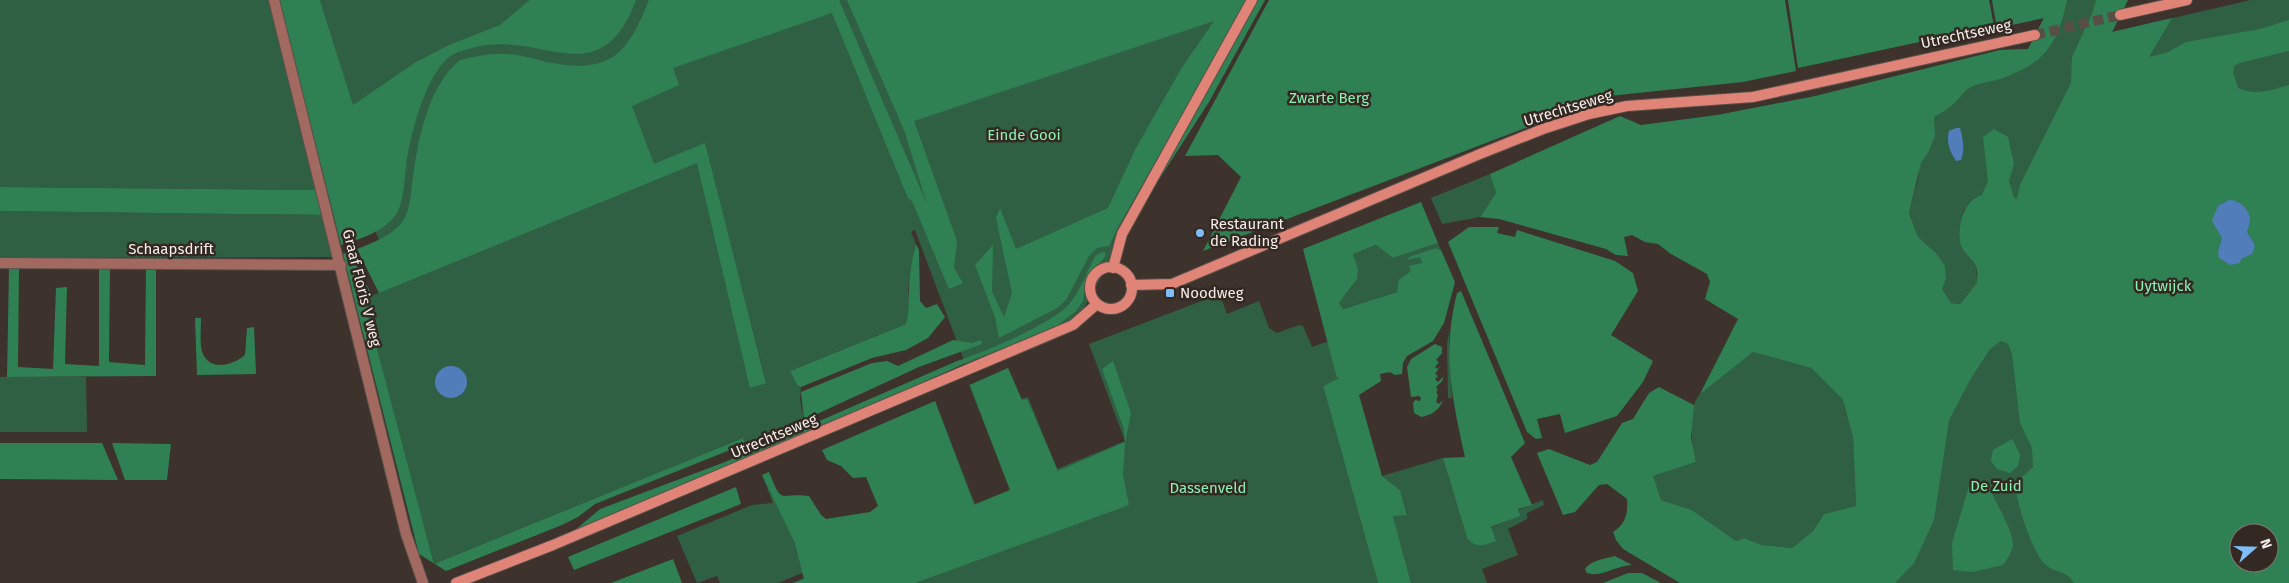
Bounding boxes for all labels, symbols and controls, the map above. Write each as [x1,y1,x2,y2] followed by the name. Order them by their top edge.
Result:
[1919,16,2013,52] street label: Utrechtseweg
[1521,86,1615,130] street label: Utrechtseweg
[1289,89,1369,107] park label: Zwarte Berg
[987,126,1061,144] park label: Einde Gooi
[1210,215,1284,250] place label: Restaurant de Rading
[339,227,385,349] street label: Graaf Floris V weg
[1194,227,1206,239] marker: Restaurant de Rading
[128,240,214,258] street label: Schaapsdrift
[2135,277,2192,295] park label: Uytwijck
[1180,284,1244,302] place label: Noodweg
[1164,287,1176,299] marker: Noodweg
[728,410,820,462] street label: Utrechtseweg
[1970,477,2022,495] park label: De Zuid
[1169,479,1247,497] park label: Dassenveld
[2229,523,2279,573] north arrow
[2256,536,2275,551] text: N

